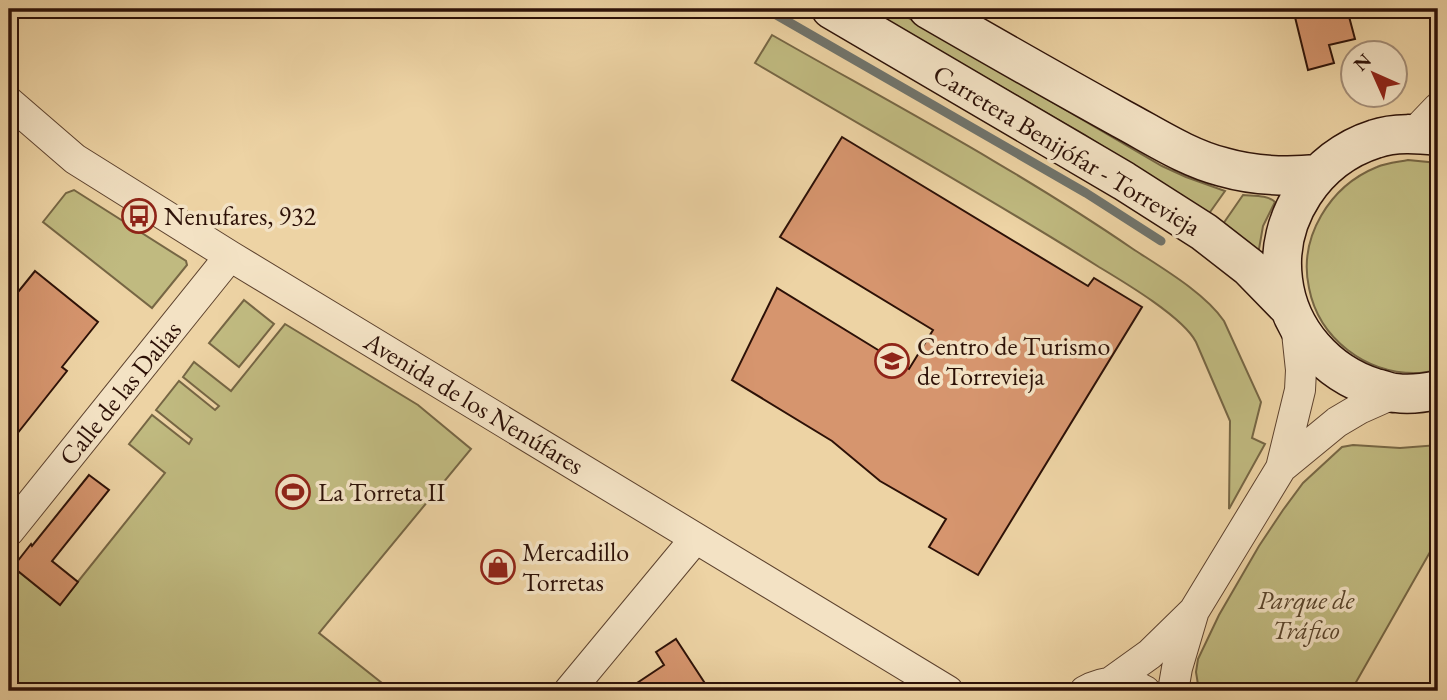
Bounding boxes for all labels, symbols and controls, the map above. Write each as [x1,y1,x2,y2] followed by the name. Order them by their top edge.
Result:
[1338,38,1408,108] north arrow
[1348,48,1377,77] text: N
[927,56,1208,244] street label: Carretera Benijófar - Torrevieja
[120,197,158,235] bus stop icon: Nenufares, 932
[164,199,317,233] place label: Nenufares, 932
[51,314,189,472] street label: Calle de las Dalias
[357,323,590,482] street label: Avenida de los Nenúfares
[917,329,1110,393] place label: Centro de Turismo de Torrevieja
[873,342,911,380] school or university icon: Centro de Turismo de Torrevieja
[274,473,312,511] sports icon: La Torreta II
[318,475,445,509] place label: La Torreta II
[522,535,629,599] place label: Mercadillo Torretas
[479,548,517,586] shop icon: Mercadillo Torretas
[1257,583,1356,647] park label: Parque de Tráfico

